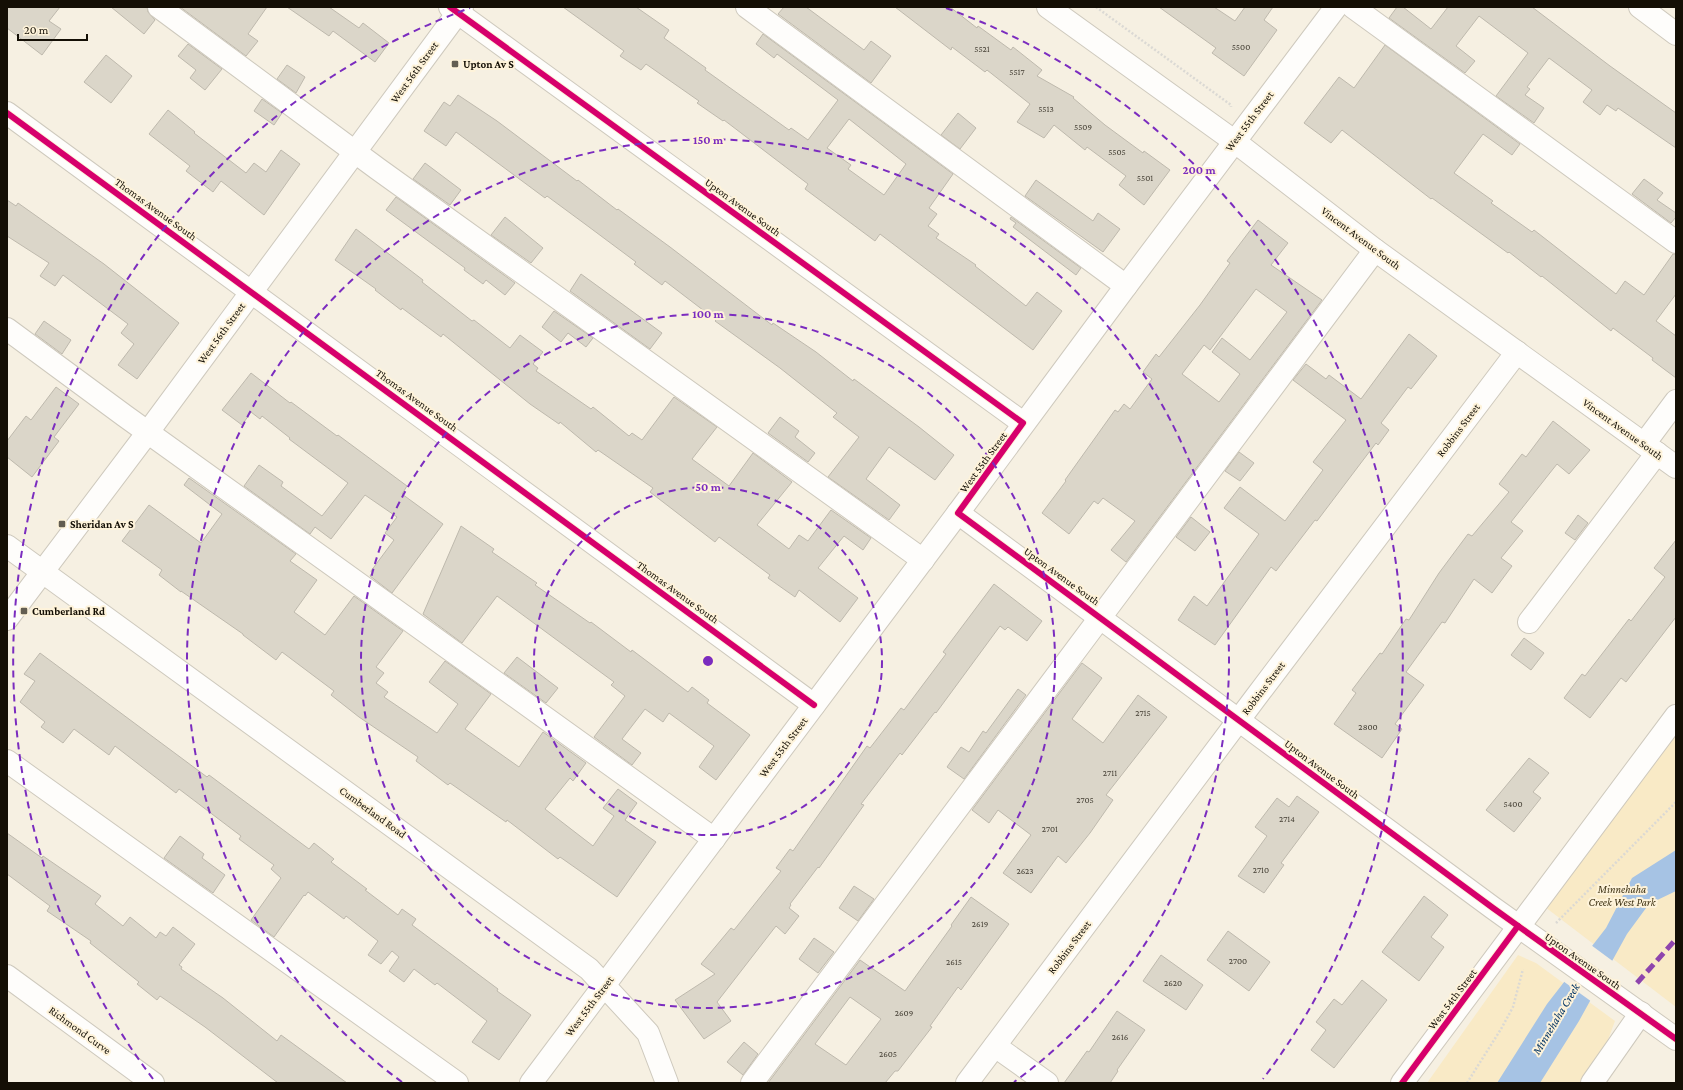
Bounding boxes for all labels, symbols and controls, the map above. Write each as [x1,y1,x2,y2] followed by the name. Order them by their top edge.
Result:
[18,16,87,42] scale bar
[24,23,49,37] text: 20 m
[388,39,440,105] street label: West 56th Street
[1232,42,1250,52] house number: 5500
[974,44,990,54] house number: 5521
[463,58,514,70] place label: Upton Av S
[450,59,460,69] marker: Upton Av S
[1009,67,1025,77] house number: 5517
[1223,88,1276,153] street label: West 55th Street
[1038,104,1054,114] house number: 5513
[1074,122,1092,132] house number: 5509
[693,133,724,147] text: 150 m
[1108,147,1126,157] house number: 5505
[1182,163,1216,177] text: 200 m
[1137,173,1153,183] house number: 5501
[113,175,199,243] street label: Thomas Avenue South
[702,176,783,239] street label: Upton Avenue South
[1319,204,1403,272] street label: Vincent Avenue South
[195,300,247,366] street label: West 56th Street
[692,307,725,321] text: 100 m
[374,366,460,434] street label: Thomas Avenue South
[1581,396,1666,462] street label: Vincent Avenue South
[1434,401,1482,459] street label: Robbins Street
[957,429,1009,495] street label: West 55th Street
[695,480,722,494] text: 50 m
[70,518,134,530] place label: Sheridan Av S
[57,519,67,529] marker: Sheridan Av S
[1021,545,1102,608] street label: Upton Avenue South
[635,558,721,626] street label: Thomas Avenue South
[32,605,105,617] place label: Cumberland Rd
[19,606,29,616] marker: Cumberland Rd
[701,654,715,668] centre of rings
[1239,659,1287,717] street label: Robbins Street
[1135,708,1151,718] house number: 2715
[757,714,810,779] street label: West 55th Street
[1358,722,1378,732] house number: 2800
[1282,737,1362,802] street label: Upton Avenue South
[1103,768,1117,778] house number: 2711
[337,784,409,840] street label: Cumberland Road
[1076,795,1094,805] house number: 2705
[1503,799,1523,809] house number: 5400
[1279,814,1295,824] house number: 2714
[1042,824,1058,834] house number: 2701
[1253,865,1269,875] house number: 2710
[1016,866,1034,876] house number: 2623
[1589,883,1657,908] park label: Minnehaha Creek West Park
[1045,918,1093,976] street label: Robbins Street
[972,919,989,929] house number: 2619
[1542,930,1624,993] street label: Upton Avenue South
[1229,956,1247,966] house number: 2700
[946,957,962,967] house number: 2615
[1425,966,1479,1032] street label: West 54th Street
[563,973,616,1038] street label: West 55th Street
[1164,978,1182,988] house number: 2620
[1529,980,1583,1058] water label: Minnehaha Creek
[47,1004,113,1057] street label: Richmond Curve
[895,1008,914,1018] house number: 2609
[1112,1032,1129,1042] house number: 2616
[879,1049,897,1059] house number: 2605

